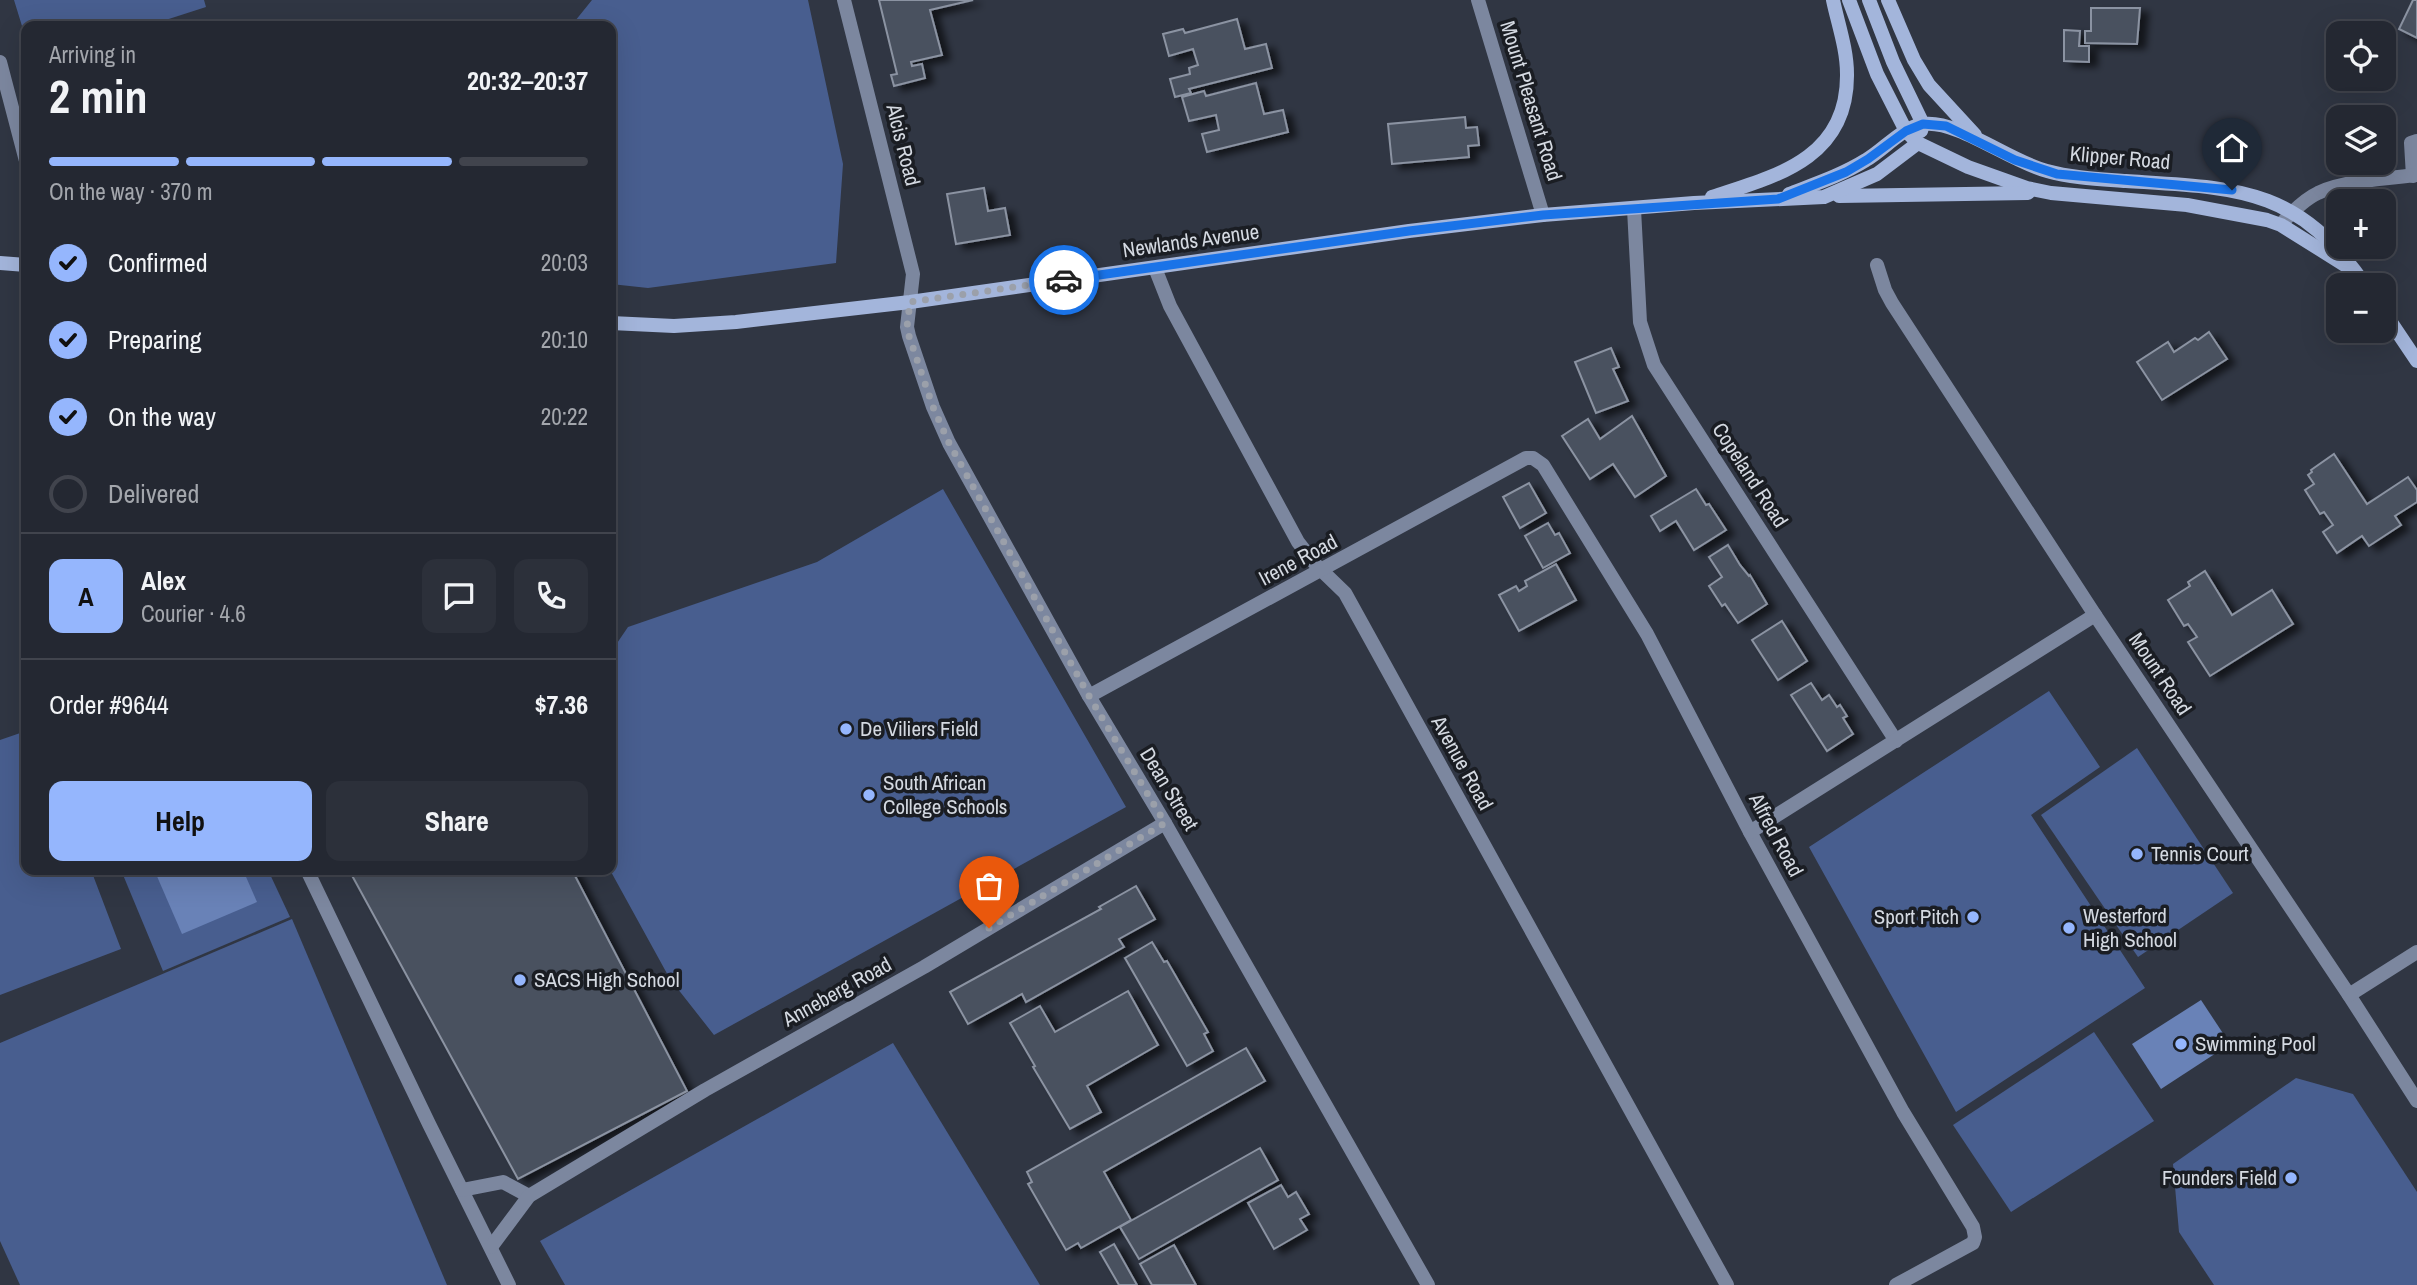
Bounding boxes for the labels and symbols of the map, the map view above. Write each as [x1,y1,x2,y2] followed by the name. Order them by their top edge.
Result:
[1493,17,1570,184] street label: Mount Pleasant Road
[879,100,928,189] street label: Alcis Road
[2202,118,2262,190] pin
[2069,139,2171,176] street label: Klipper Road
[1121,217,1261,264] street label: Newlands Avenue
[1029,245,1099,315] courier
[1706,417,1795,533] street label: Copeland Road
[1253,527,1342,592] street label: Irene Road
[2122,627,2199,721] street label: Mount Road
[1424,709,1500,815] street label: Avenue Road
[860,714,978,743] place label: De Viliers Field
[838,721,854,737] marker: De Viliers Field
[1133,742,1206,836] street label: Dean Street
[883,768,1007,821] place label: South African College Schools
[861,787,877,803] marker: South African College Schools
[1742,787,1811,882] street label: Alfred Road
[2151,839,2249,868] place label: Tennis Court
[2129,846,2145,862] marker: Tennis Court
[959,856,1019,928] pin
[2083,901,2177,954] place label: Westerford High School
[1874,902,1959,931] place label: Sport Pitch
[1965,909,1981,925] marker: Sport Pitch
[2061,920,2077,936] marker: Westerford High School
[776,950,897,1034] street label: Anneberg Road
[534,965,680,994] place label: SACS High School
[512,972,528,988] marker: SACS High School
[2195,1029,2316,1058] place label: Swimming Pool
[2173,1036,2189,1052] marker: Swimming Pool
[2162,1163,2277,1192] place label: Founders Field
[2283,1170,2299,1186] marker: Founders Field

